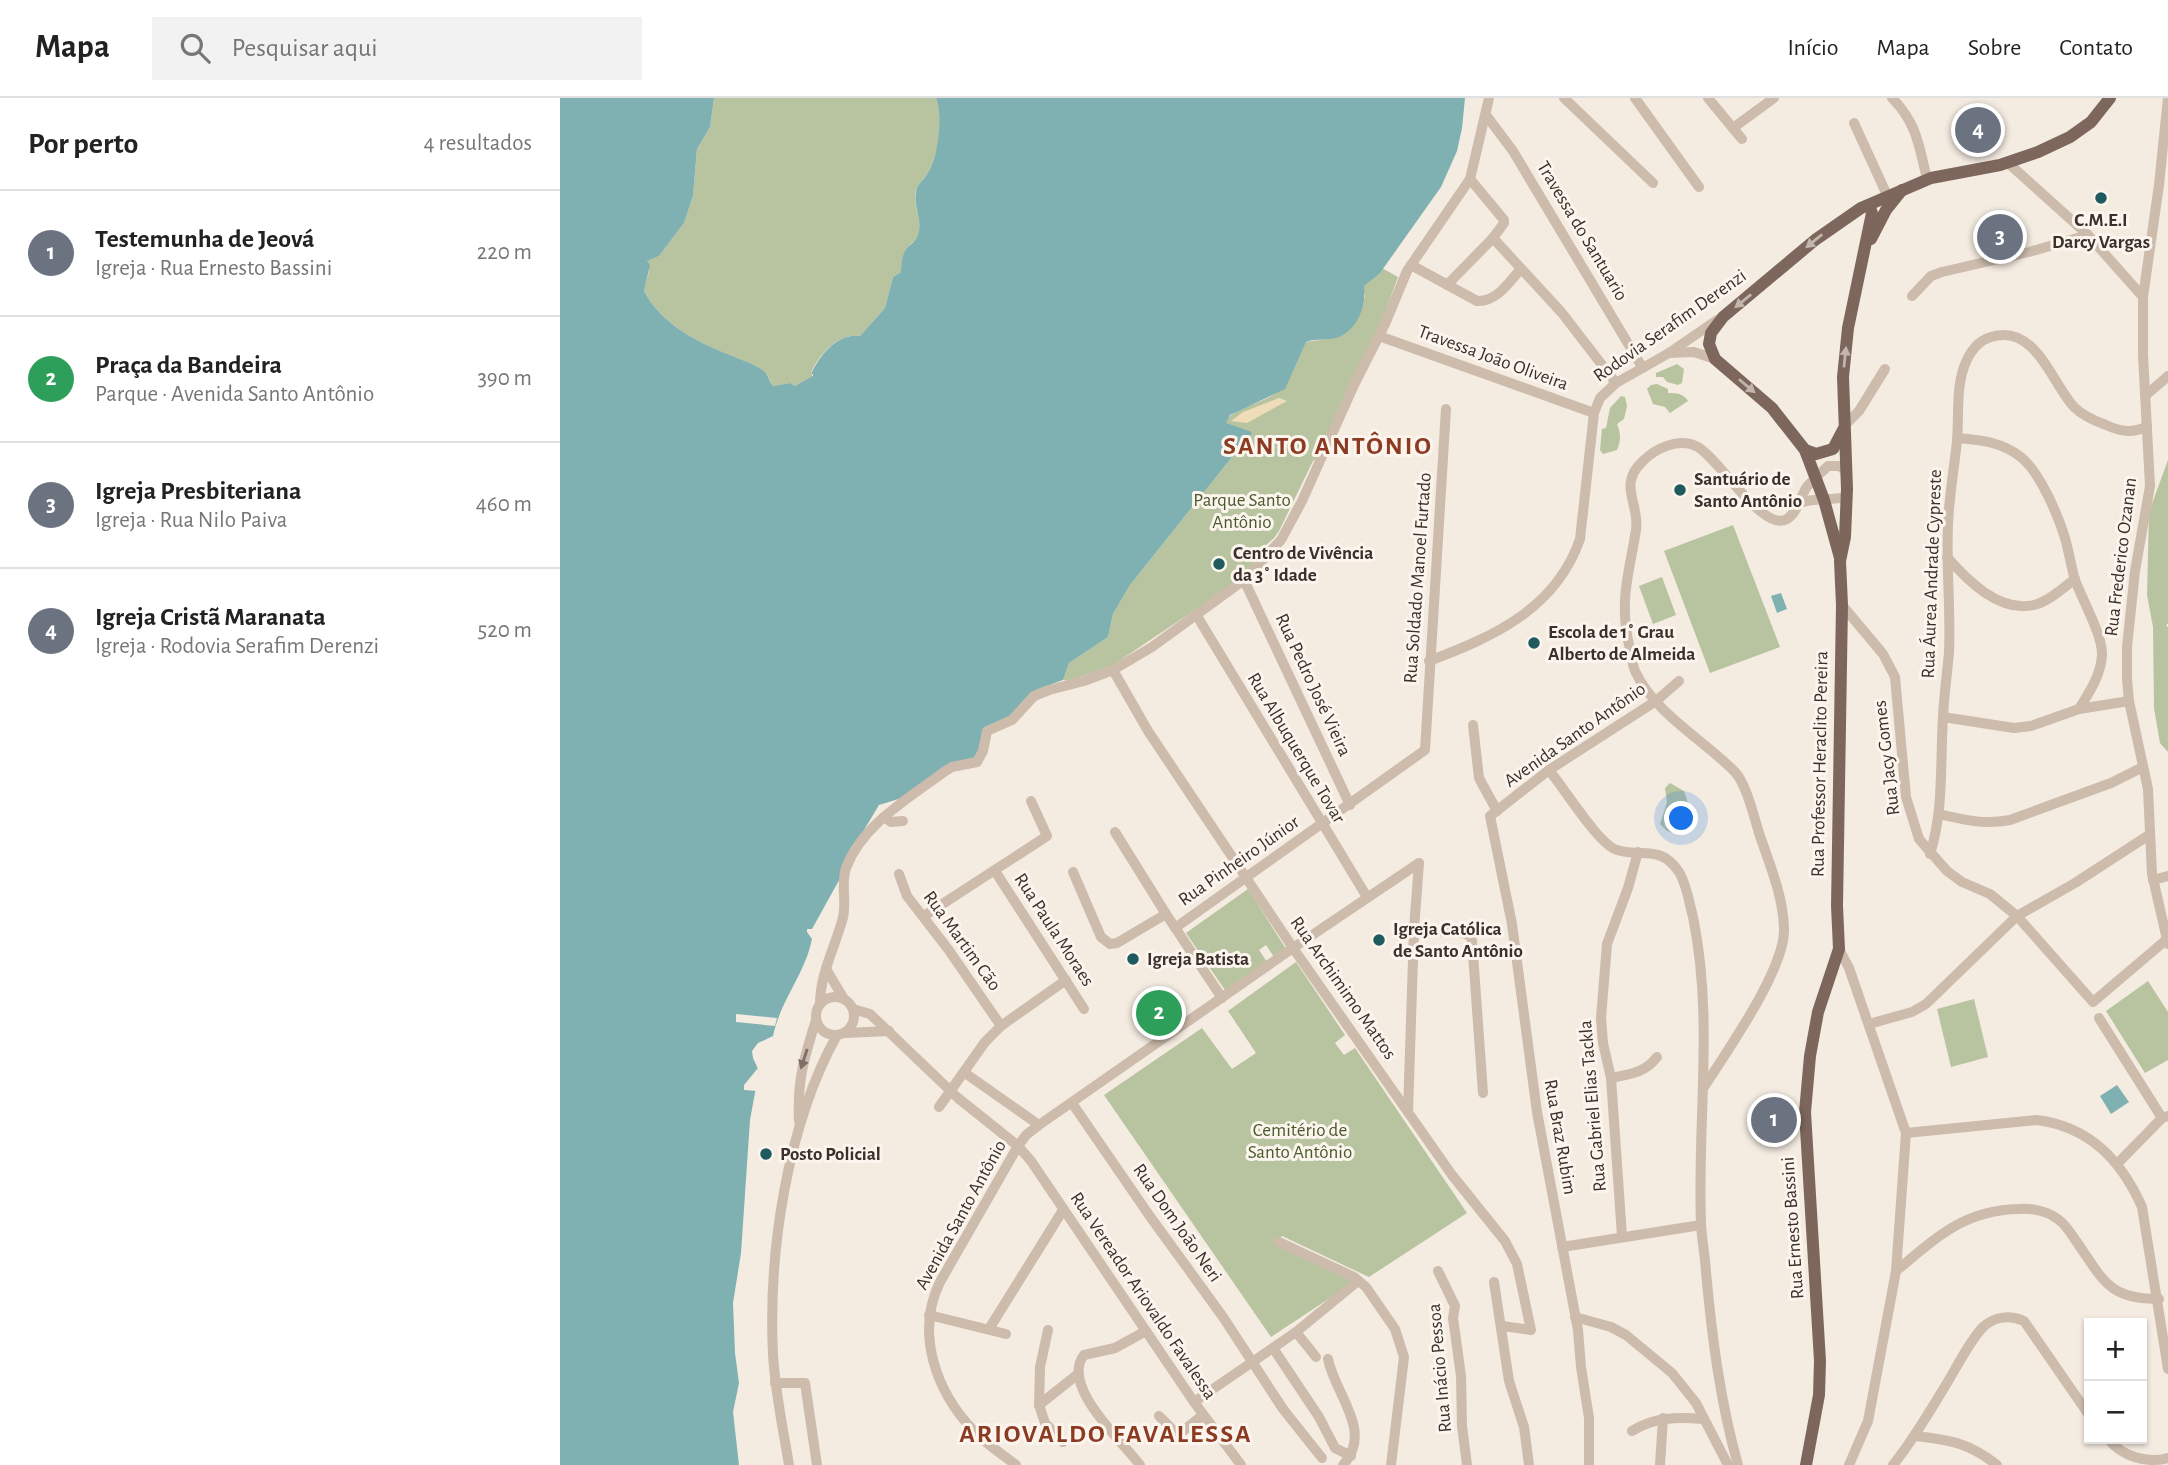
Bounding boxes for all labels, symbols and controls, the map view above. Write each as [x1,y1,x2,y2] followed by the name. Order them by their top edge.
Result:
[152,17,642,80] search box
[176,29,214,67] icon: search
[35,31,110,64] text: Mapa
[232,35,378,61] text: Pesquisar aqui
[1787,36,1839,60] text: Início
[1877,36,1930,60] text: Mapa
[1968,36,2021,60] text: Sobre
[2059,36,2133,60] text: Contato
[1955,104,2001,156] pin: 4
[28,129,138,159] text: Por perto
[424,132,532,155] text: 4 resultados
[1533,158,1631,304] street label: Travessa do Santuario
[2093,190,2109,206] marker: C.M.E.I Darcy Vargas
[1977,211,2023,263] pin: 3
[2052,211,2150,252] place label: C.M.E.I Darcy Vargas
[95,226,315,252] text: Testemunha de Jeová
[1805,234,1823,249] one-way arrow
[47,241,55,264] text: 1
[477,241,532,264] text: 220 m
[95,257,332,280] text: Igreja · Rua Ernesto Bassini
[1590,266,1750,386] street label: Rodovia Serafim Derenzi
[1734,293,1752,308] one-way arrow
[1415,322,1571,394] street label: Travessa João Oliveira
[1840,346,1851,368] one-way arrow
[95,352,282,378] text: Praça da Bandeira
[46,367,56,390] text: 2
[477,367,532,390] text: 390 m
[1739,378,1756,393] one-way arrow
[95,383,374,406] text: Parque · Avenida Santo Antônio
[1223,431,1433,459] district label: SANTO ANTÔNIO
[1917,469,1945,679] street label: Rua Áurea Andrade Cypreste
[1694,470,1802,511] place label: Santuário de Santo Antônio
[1401,472,1435,684] street label: Rua Soldado Manoel Furtado
[2102,476,2140,638] street label: Rua Frederico Ozanan
[95,478,302,504] text: Igreja Presbiteriana
[1672,482,1688,498] marker: Santuário de Santo Antônio
[1193,491,1291,532] park label: Parque Santo Antônio
[46,493,56,516] text: 3
[476,493,532,516] text: 460 m
[95,509,287,532] text: Igreja · Rua Nilo Paiva
[1233,544,1373,585] place label: Centro de Vivência da 3˚ Idade
[1211,556,1227,572] marker: Centro de Vivência da 3˚ Idade
[95,604,326,630] text: Igreja Cristã Maranata
[1272,611,1354,760] street label: Rua Pedro José Vieira
[45,619,57,642] text: 4
[478,619,532,642] text: 520 m
[1548,623,1696,664] place label: Escola de 1˚ Grau Alberto de Almeida
[95,635,379,658] text: Igreja · Rodovia Serafim Derenzi
[1526,635,1542,651] marker: Escola de 1˚ Grau Alberto de Almeida
[1809,651,1831,877] street label: Rua Professor Heraclito Pereira
[1244,669,1348,827] street label: Rua Albuquerque Tovar
[1501,679,1649,791] street label: Avenida Santo Antônio
[1871,699,1903,817] street label: Rua Jacy Gomes
[1664,801,1698,835] your location
[1175,812,1303,910] street label: Rua Pinheiro Júnior
[1010,870,1098,990] street label: Rua Paula Moraes
[920,888,1004,994] street label: Rua Martim Cão
[1287,913,1399,1063] street label: Rua Archimimo Mattos
[1393,920,1523,961] place label: Igreja Católica de Santo Antônio
[1371,932,1387,948] marker: Igreja Católica de Santo Antônio
[1147,950,1249,969] place label: Igreja Batista
[1125,951,1141,967] marker: Igreja Batista
[1136,987,1182,1039] pin: 2
[1576,1019,1610,1193] street label: Rua Gabriel Elias Tackla
[798,1048,809,1069] one-way arrow
[1540,1078,1580,1196] street label: Rua Braz Rubim
[1751,1094,1797,1146] pin: 1
[1248,1121,1352,1162] park label: Cemitério de Santo Antônio
[912,1137,1010,1293] street label: Avenida Santo Antônio
[780,1145,881,1164] place label: Posto Policial
[758,1146,774,1162] marker: Posto Policial
[1779,1156,1807,1300] street label: Rua Ernesto Bassini
[1129,1160,1225,1286] street label: Rua Dom João Neri
[1067,1189,1220,1403] street label: Rua Vereador Ariovaldo Favalessa
[1425,1302,1455,1433] street label: Rua Inácio Pessoa
[2084,1318,2147,1444] map controls
[2084,1318,2147,1381] button: +
[2084,1381,2147,1444] button: −
[959,1421,1253,1447] district label: ARIOVALDO FAVALESSA

